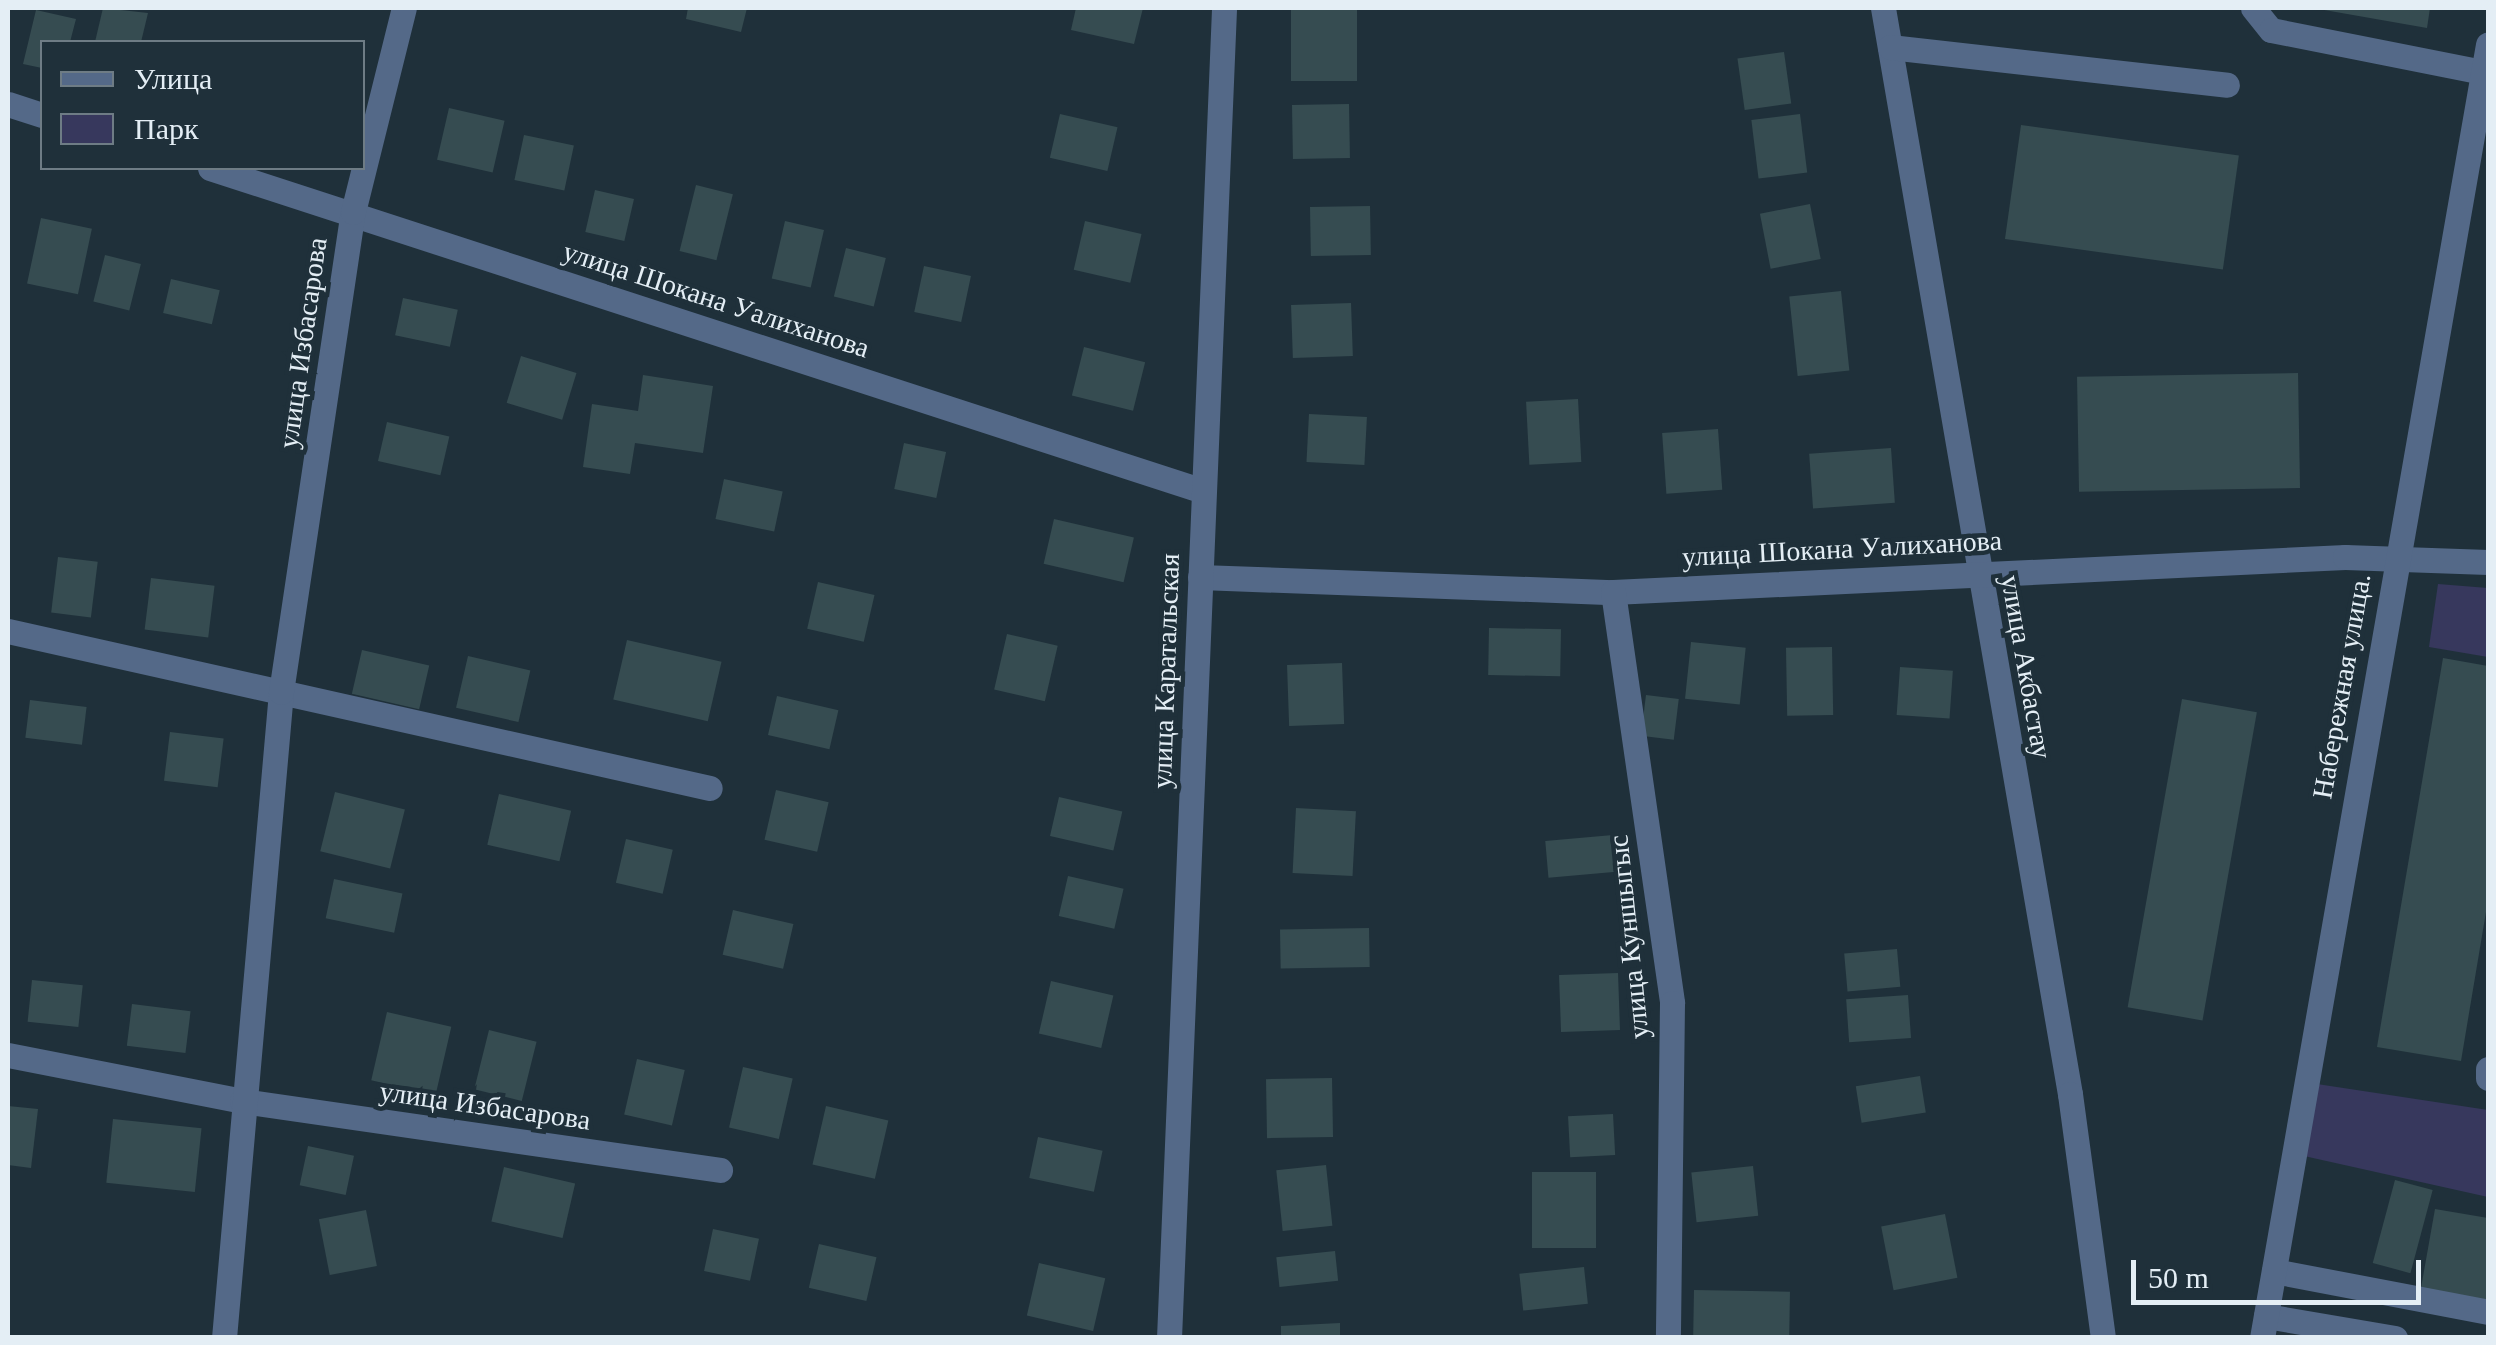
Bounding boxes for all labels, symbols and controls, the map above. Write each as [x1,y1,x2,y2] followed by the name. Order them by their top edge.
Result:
[40,40,365,170] legend
[134,62,212,95] text: Улица
[134,112,199,145] text: Парк
[272,235,334,451] street label: улица Избасарова
[559,235,873,365] street label: улица Шокана Уалиханова
[1681,524,2003,574] street label: улица Шокана Уалиханова
[1145,553,1187,789] street label: улица Каратальская
[2306,571,2378,801] street label: Набережная улица.
[1993,573,2059,761] street label: улица Акбастау
[1602,833,1656,1041] street label: улица Куншыгыс
[377,1075,593,1137] street label: улица Избасарова
[2136,1240,2426,1302] scale bar
[2148,1261,2209,1294] text: 50 m

